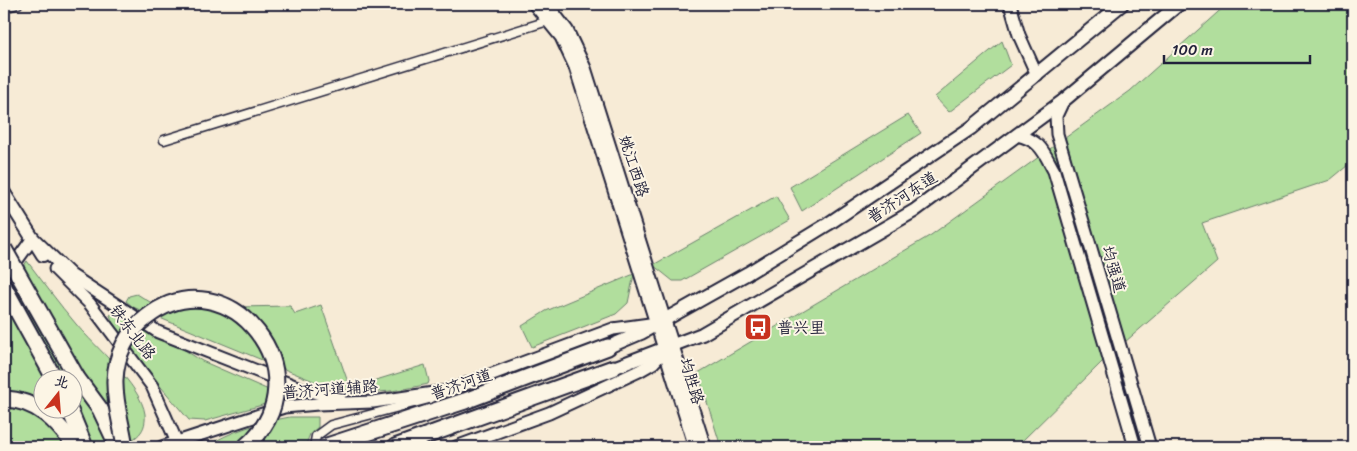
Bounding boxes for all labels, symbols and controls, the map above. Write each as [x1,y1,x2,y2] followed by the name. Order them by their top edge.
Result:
[1164,32,1311,64] scale bar
[1172,37,1213,63] text: 100 m
[610,131,658,201] street label: 姚江西路
[861,163,943,231] street label: 普济河东道
[1093,242,1135,296] street label: 均强道
[102,298,164,366] street label: 铁东北路
[743,312,773,342] bus stop icon: 普兴里
[777,313,825,342] place label: 普兴里
[671,354,713,408] street label: 均胜路
[426,360,496,408] street label: 普济河道
[32,368,82,418] north arrow
[51,368,72,396] text: 北
[281,371,379,407] street label: 普济河道辅路

